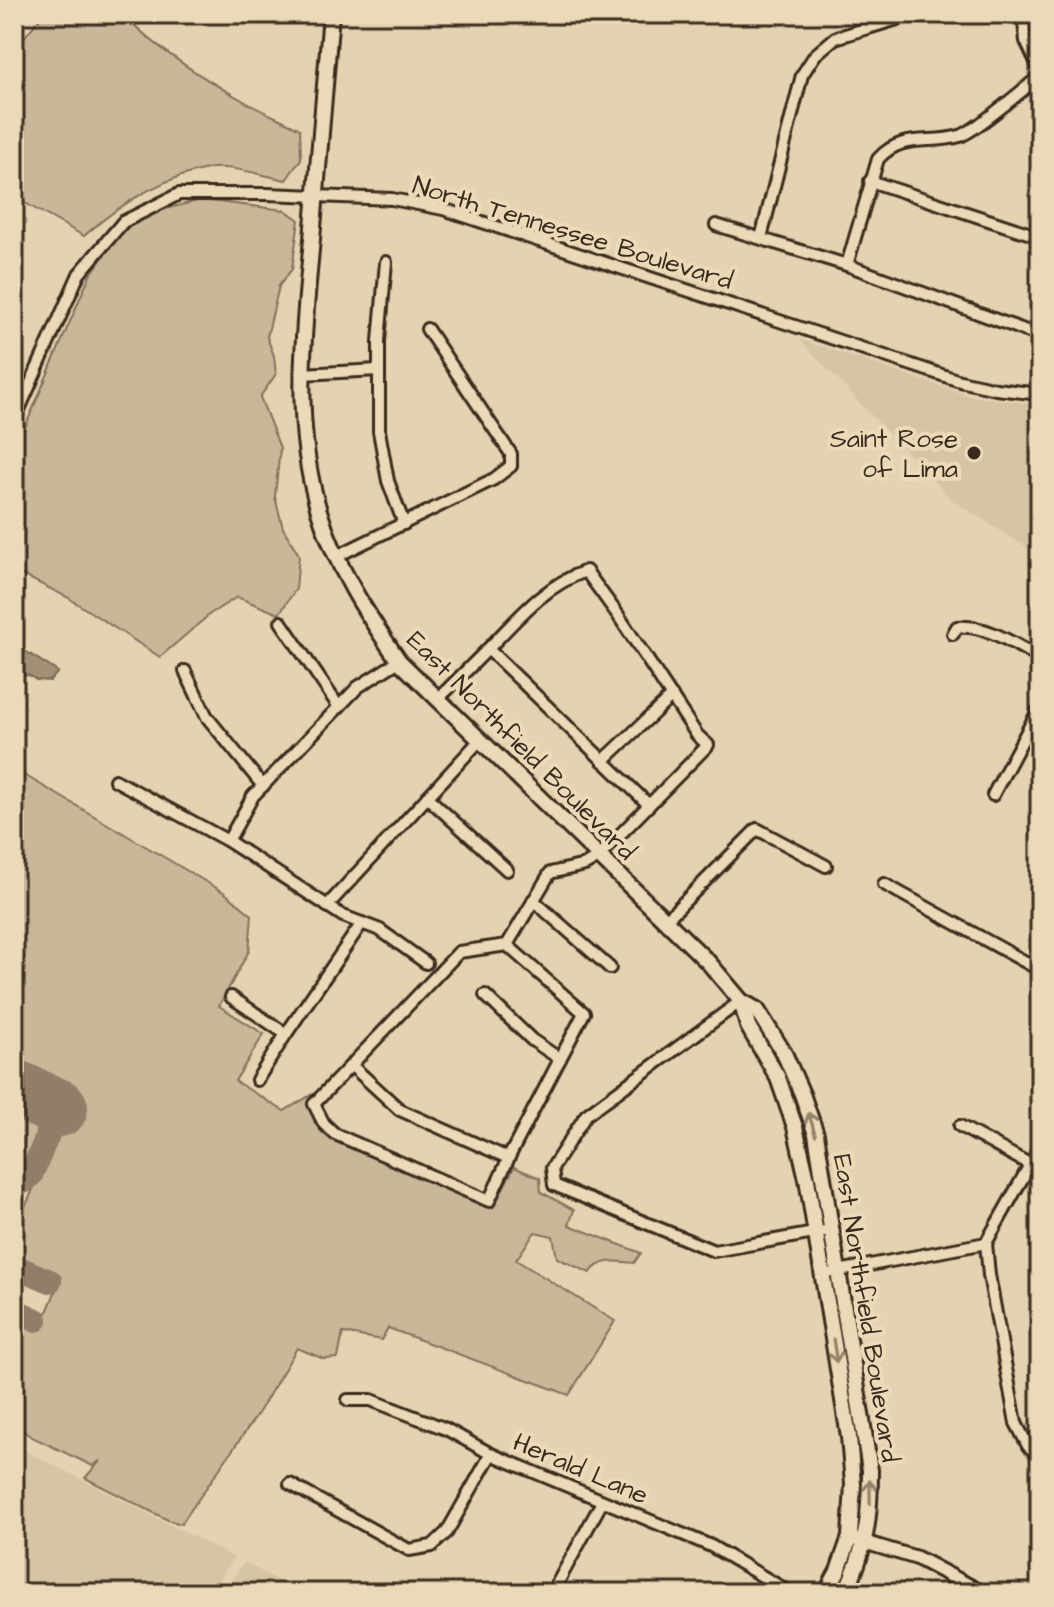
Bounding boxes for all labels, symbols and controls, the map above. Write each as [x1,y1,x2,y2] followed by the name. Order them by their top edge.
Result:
[408,167,737,299] street label: North Tennessee Boulevard
[830,421,958,487] place label: Saint Rose of Lima
[965,444,983,462] marker: Saint Rose of Lima
[398,623,644,869] street label: East Northfield Boulevard
[804,1112,819,1138] one-way arrow
[824,1152,908,1465] street label: East Northfield Boulevard
[828,1337,843,1363] one-way arrow
[508,1424,654,1514] street label: Herald Lane
[862,1479,878,1506] one-way arrow

